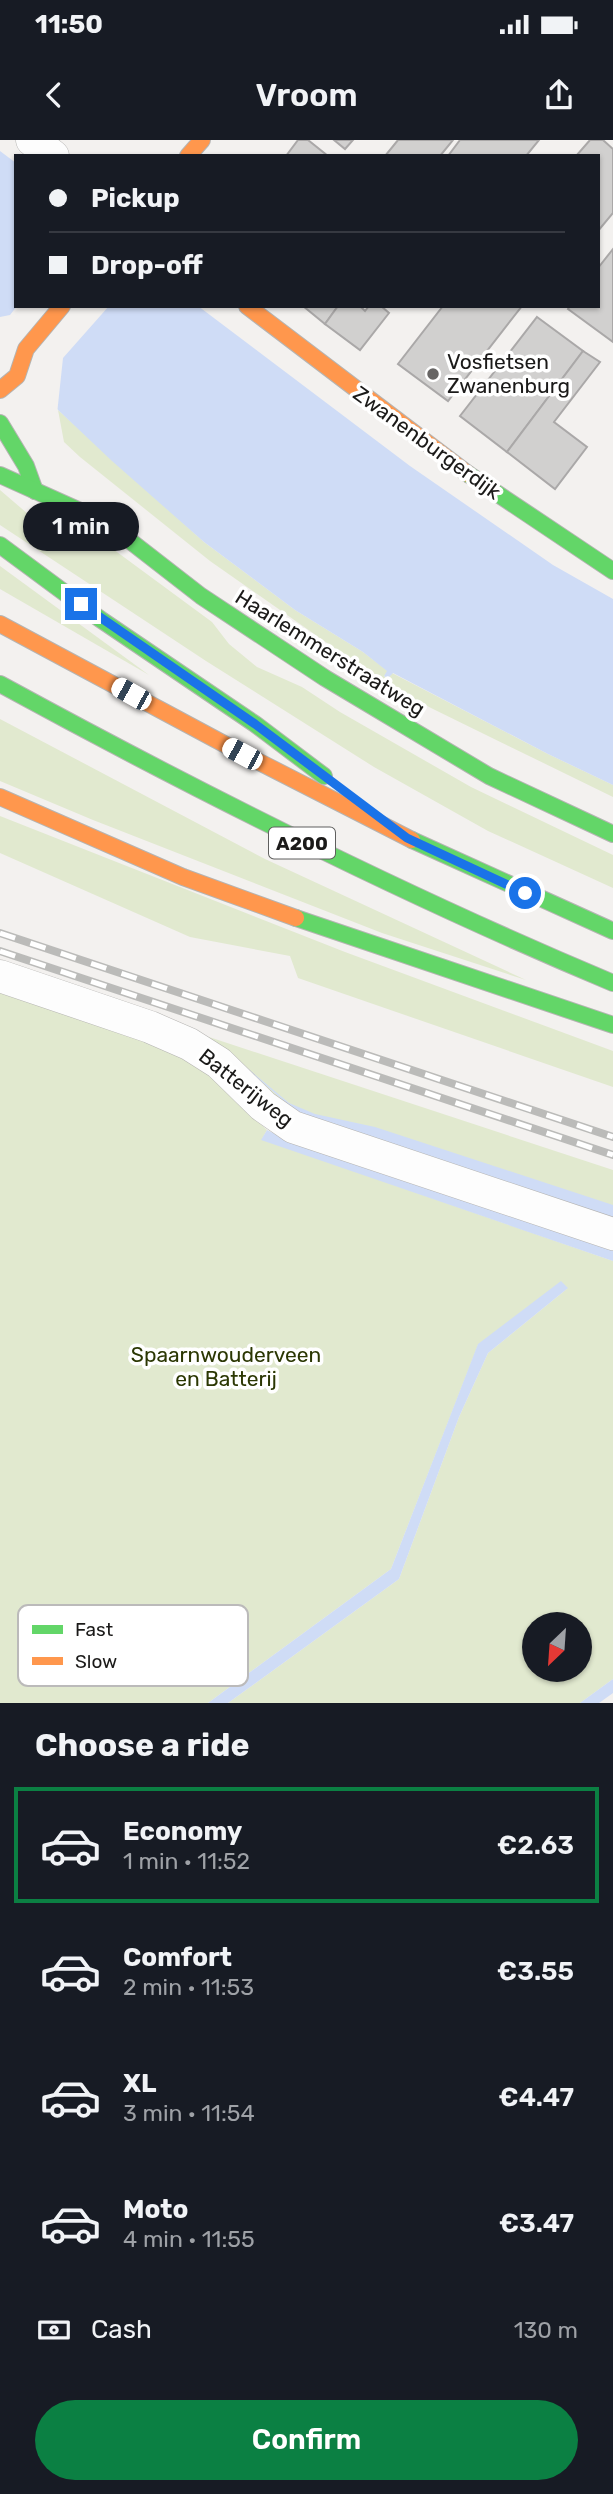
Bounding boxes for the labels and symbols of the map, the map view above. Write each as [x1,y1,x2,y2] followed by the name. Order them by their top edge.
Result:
[447,349,570,398] place label: Vosfietsen Zwanenburg
[425,366,441,382] marker: Vosfietsen Zwanenburg
[349,381,506,505] street label: Zwanenburgerdijk
[23,503,139,552] callout: 1 min
[231,584,430,721] street label: Haarlemmerstraatweg
[65,588,97,620] route end
[108,675,155,713] car
[219,735,266,773] car
[269,828,335,858] road number: A200
[509,877,541,909] route start
[194,1043,299,1132] street label: Batterijweg
[131,1342,321,1391] park label: Spaarnwouderveen en Batterij
[18,1605,248,1686] legend
[522,1612,592,1682] north arrow
[75,1618,114,1641] text: Fast
[75,1650,117,1673] text: Slow

